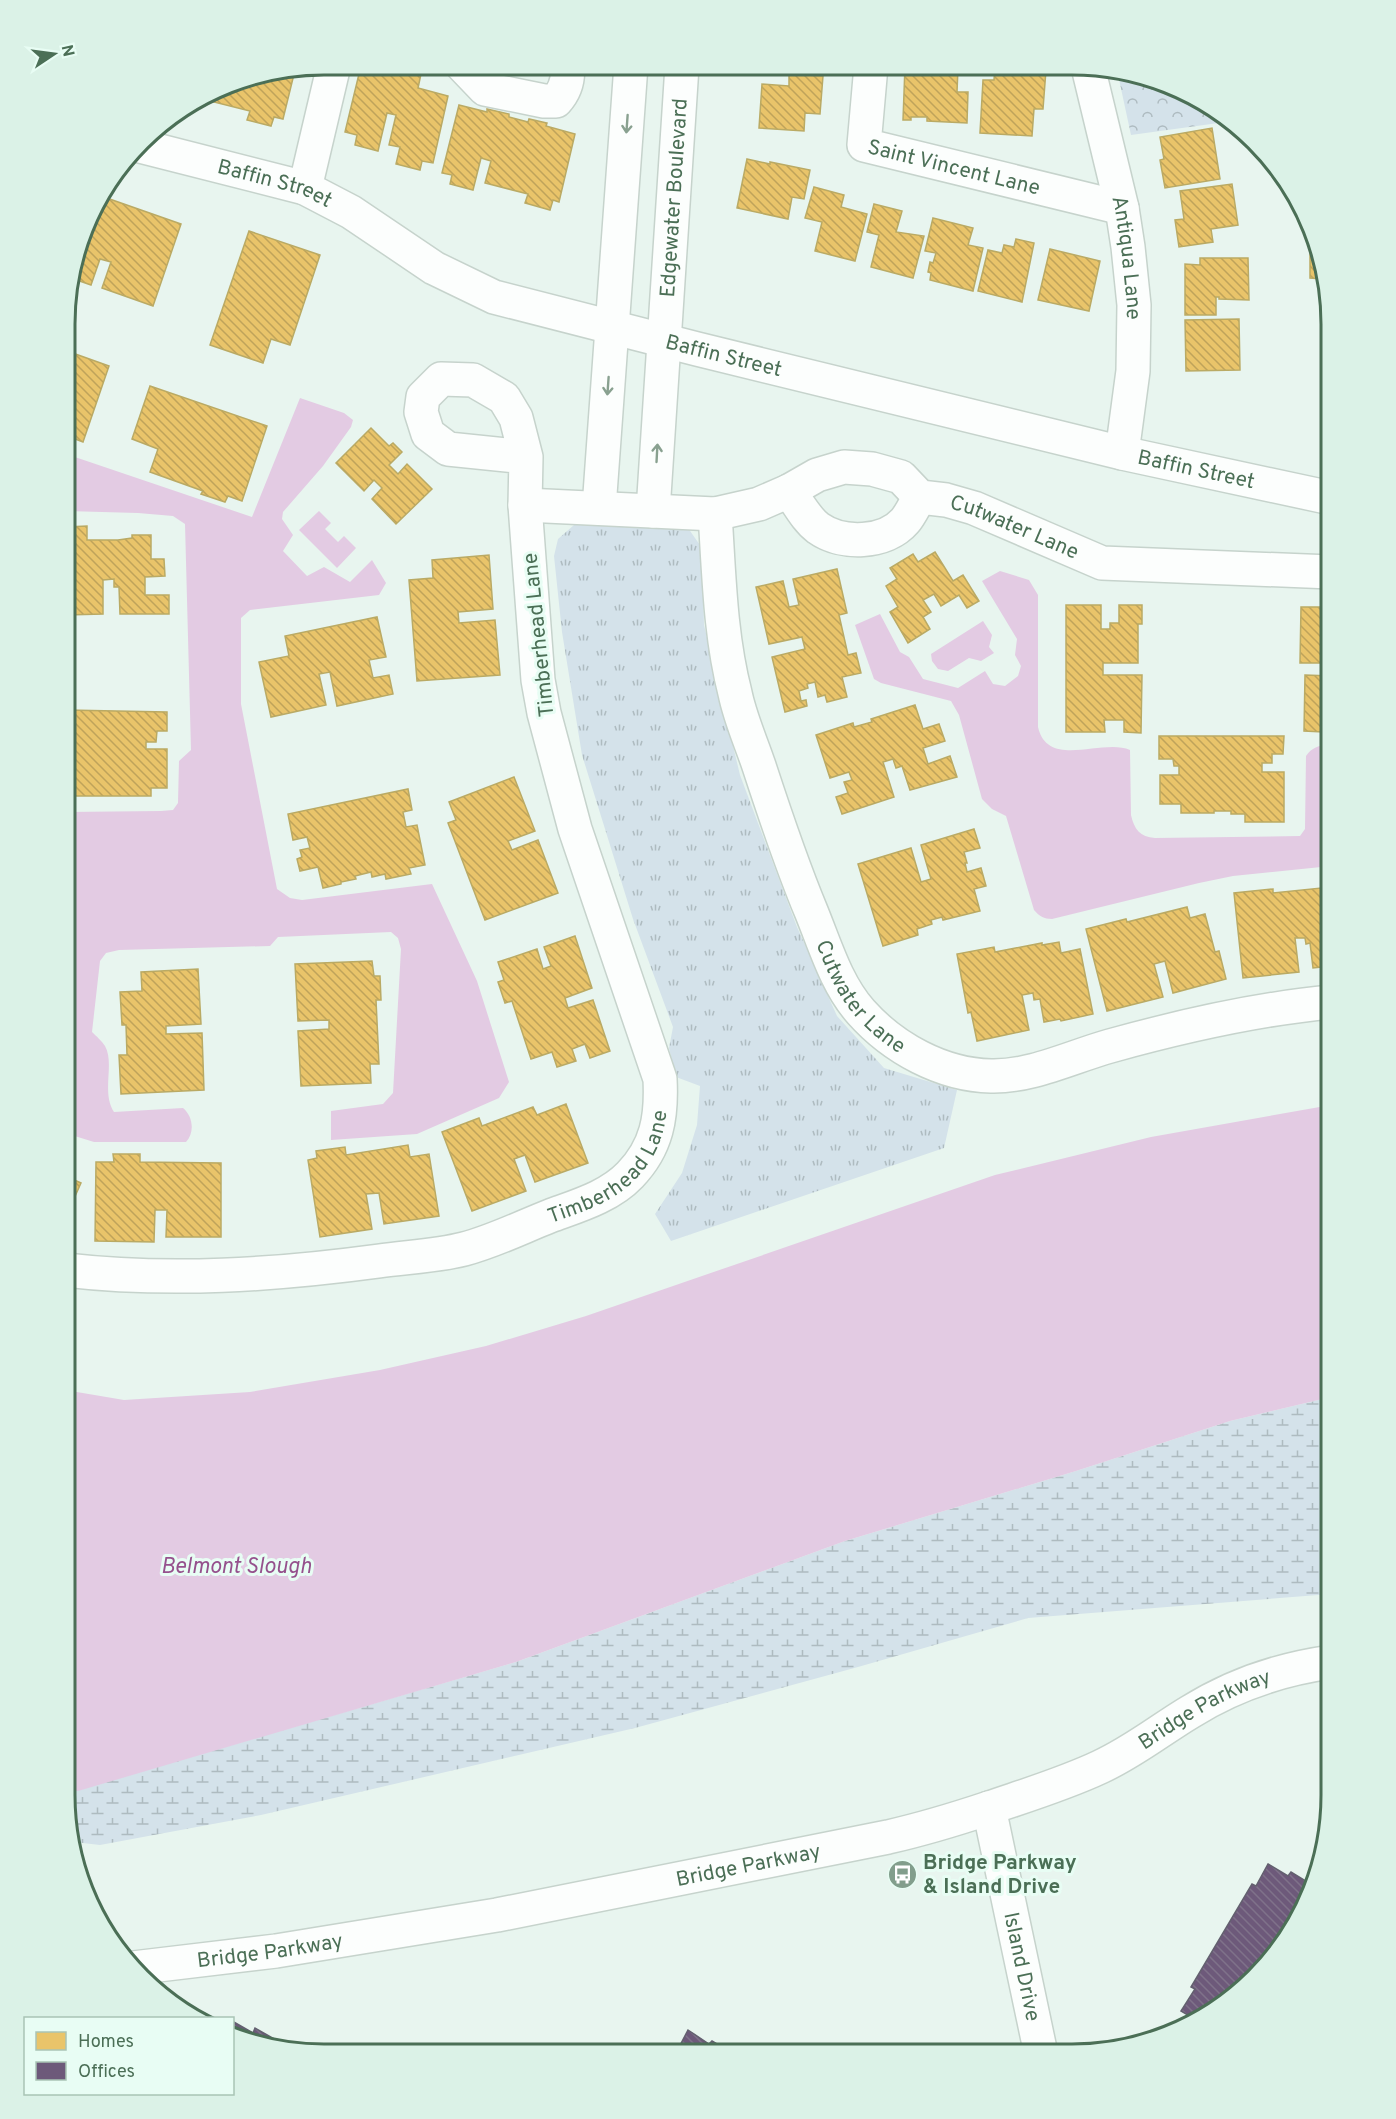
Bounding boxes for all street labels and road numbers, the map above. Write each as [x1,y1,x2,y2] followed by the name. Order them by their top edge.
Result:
[655,97,695,298] street label: Edgewater Boulevard
[865,134,1043,203] street label: Saint Vincent Lane
[214,154,337,215] street label: Baffin Street
[1104,193,1146,320] street label: Antiqua Lane
[662,329,784,384] street label: Baffin Street
[1135,445,1257,496] street label: Baffin Street
[947,490,1083,566] street label: Cutwater Lane
[517,551,562,718] street label: Timberhead Lane
[809,936,910,1061] street label: Cutwater Lane
[544,1108,675,1231] street label: Timberhead Lane
[1134,1664,1274,1757] street label: Bridge Parkway
[674,1839,823,1894] street label: Bridge Parkway
[996,1910,1046,2024] street label: Island Drive
[196,1928,345,1975] street label: Bridge Parkway

